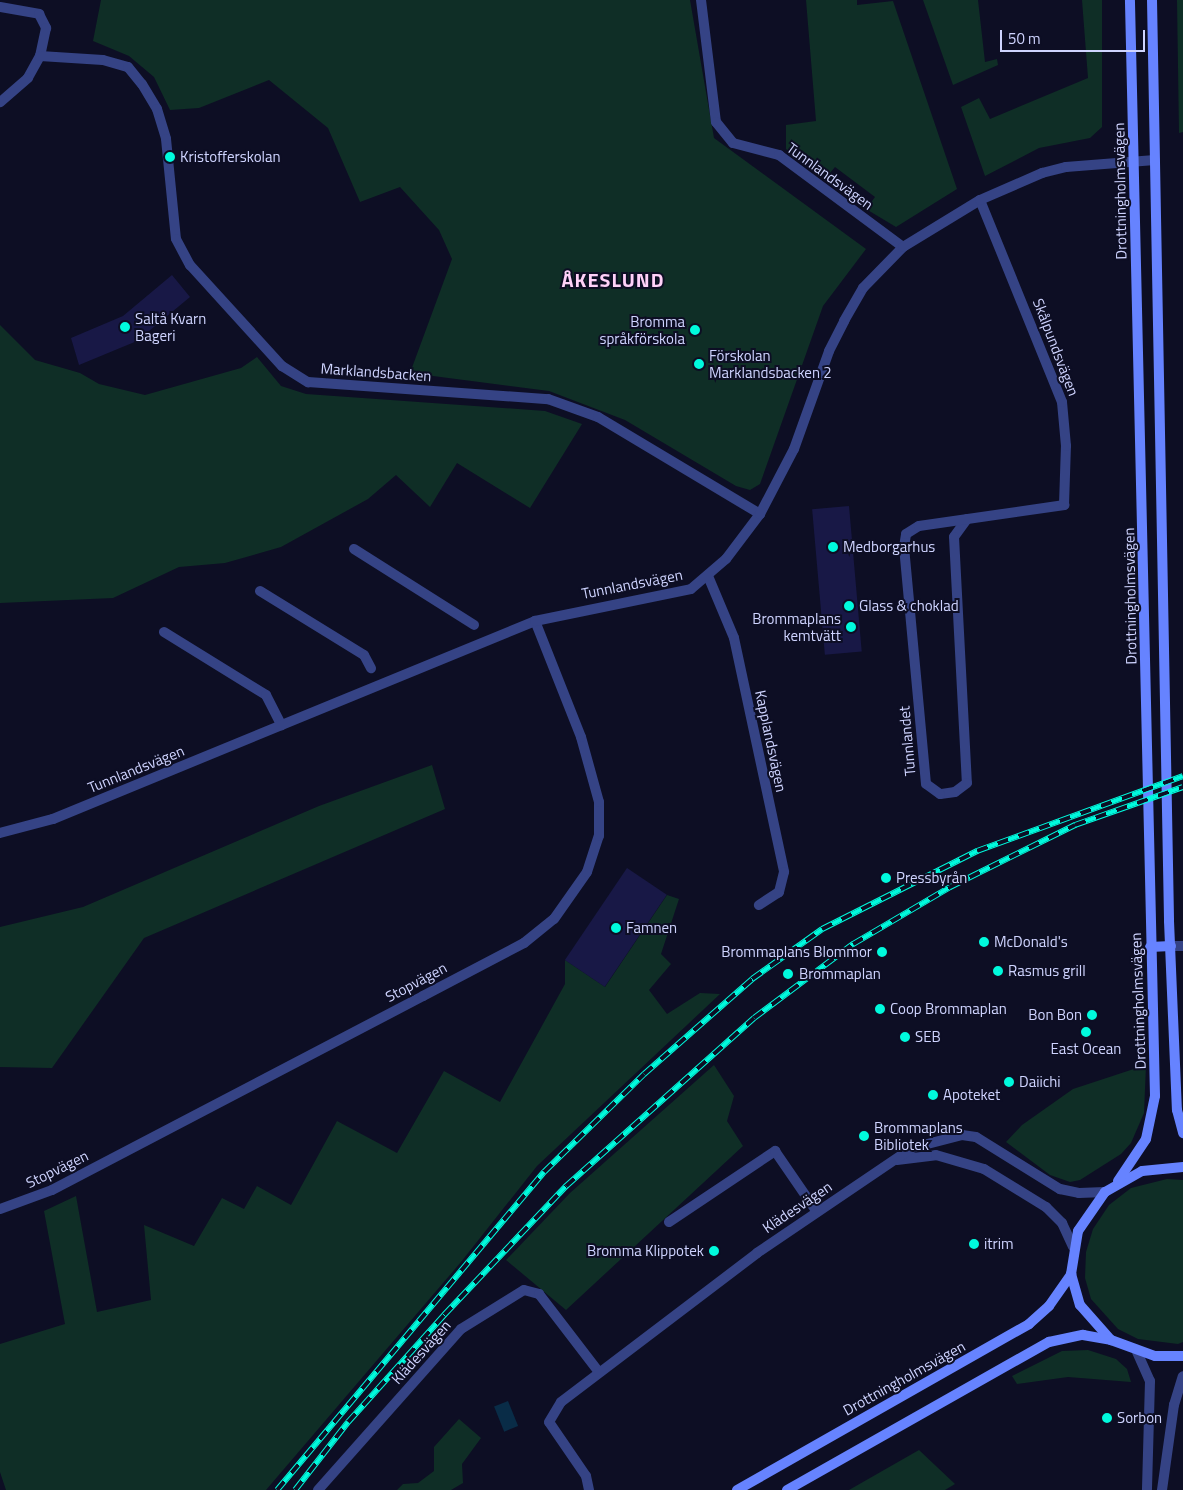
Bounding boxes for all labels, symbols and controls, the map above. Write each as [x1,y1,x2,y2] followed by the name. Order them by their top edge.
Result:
[1003,20,1148,52] scale bar
[1008,27,1041,50] text: 50 m
[1110,122,1130,260] street label: Drottningholmsvägen
[783,139,877,213] street label: Tunnlandsvägen
[180,148,281,166] place label: Kristofferskolan
[164,151,176,163] marker: Kristofferskolan
[561,267,665,291] district label: ÅKESLUND
[1029,296,1083,398] street label: Skålpundsvägen
[135,309,206,344] place label: Saltå Kvarn Bageri
[599,312,685,347] place label: Bromma språkförskola
[119,321,131,333] marker: Saltå Kvarn Bageri
[689,324,701,336] marker: Bromma språkförskola
[709,346,832,381] place label: Förskolan Marklandsbacken 2
[693,358,705,370] marker: Förskolan Marklandsbacken 2
[320,359,432,385] street label: Marklandsbacken
[1120,527,1140,665] street label: Drottningholmsvägen
[843,538,935,556] place label: Medborgarhus
[827,541,839,553] marker: Medborgarhus
[580,565,684,603] street label: Tunnlandsvägen
[859,597,959,615] place label: Glass & choklad
[843,600,855,612] marker: Glass & choklad
[752,609,841,644] place label: Brommaplans kemtvätt
[845,621,857,633] marker: Brommaplans kemtvätt
[751,688,791,794] street label: Kapplandsvägen
[895,705,919,777] street label: Tunnlandet
[85,741,187,797] street label: Tunnlandsvägen
[896,869,967,887] place label: Pressbyrån
[880,872,892,884] marker: Pressbyrån
[626,919,677,937] place label: Famnen
[610,922,622,934] marker: Famnen
[1127,932,1149,1070] street label: Drottningholmsvägen
[994,933,1068,951] place label: McDonald's
[978,936,990,948] marker: McDonald's
[721,943,872,961] place label: Brommaplans Blommor
[876,946,888,958] marker: Brommaplans Blommor
[382,958,450,1006] street label: Stopvägen
[1008,962,1086,980] place label: Rasmus grill
[799,965,881,983] place label: Brommaplan
[992,965,1004,977] marker: Rasmus grill
[781,967,795,981] marker: Brommaplan
[890,1000,1007,1018] place label: Coop Brommaplan
[874,1003,886,1015] marker: Coop Brommaplan
[1028,1006,1082,1024] place label: Bon Bon
[1086,1009,1098,1021] marker: Bon Bon
[1080,1026,1092,1038] marker: East Ocean
[915,1028,941,1046] place label: SEB
[899,1031,911,1043] marker: SEB
[1051,1040,1121,1058] place label: East Ocean
[1019,1073,1061,1091] place label: Daiichi
[1003,1076,1015,1088] marker: Daiichi
[943,1086,1000,1104] place label: Apoteket
[927,1089,939,1101] marker: Apoteket
[874,1118,963,1153] place label: Brommaplans Bibliotek
[858,1130,870,1142] marker: Brommaplans Bibliotek
[23,1146,91,1192] street label: Stopvägen
[759,1177,835,1237] street label: Klädesvägen
[984,1235,1014,1253] place label: itrim
[968,1238,980,1250] marker: itrim
[587,1242,704,1260] place label: Bromma Klippotek
[708,1245,720,1257] marker: Bromma Klippotek
[388,1316,454,1388] street label: Klädesvägen
[840,1337,968,1419] street label: Drottningholmsvägen
[1117,1409,1162,1427] place label: Sorbon
[1101,1412,1113,1424] marker: Sorbon

